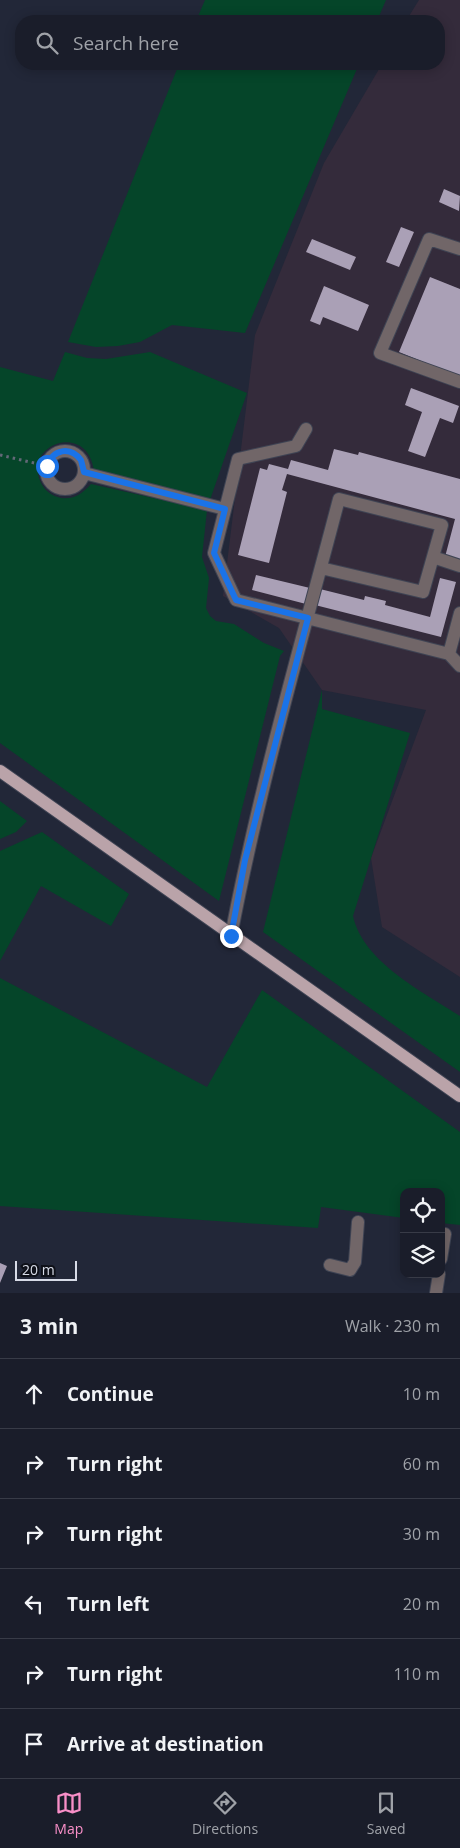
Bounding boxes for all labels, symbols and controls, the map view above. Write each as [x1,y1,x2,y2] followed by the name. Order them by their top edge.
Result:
[15,15,445,70] search box
[33,29,61,57] icon: search
[73,30,179,56] text: Search here
[36,455,59,478] route start
[220,925,243,948] route end
[400,1188,445,1278] map controls
[400,1188,445,1233] button: locate
[400,1233,445,1278] button: layers
[15,1258,78,1281] scale bar
[22,1260,55,1279] text: 20 m
[20,1312,78,1340] text: 3 min
[345,1315,440,1337] text: Walk · 230 m
[20,1380,48,1408] icon: ahead
[67,1381,154,1407] text: Continue
[403,1383,440,1405] text: 10 m
[20,1450,48,1478] icon: right
[67,1451,162,1477] text: Turn right
[403,1453,440,1475] text: 60 m
[20,1520,48,1548] icon: right
[67,1521,162,1547] text: Turn right
[403,1523,440,1545] text: 30 m
[20,1590,48,1618] icon: left
[67,1591,149,1617] text: Turn left
[403,1593,440,1615] text: 20 m
[20,1660,48,1688] icon: right
[67,1661,162,1687] text: Turn right
[394,1663,440,1685] text: 110 m
[20,1730,48,1758] icon: arrive
[67,1731,264,1757] text: Arrive at destination
[54,1789,83,1838] tab: Map
[192,1789,258,1838] tab: Directions
[367,1789,406,1838] tab: Saved

